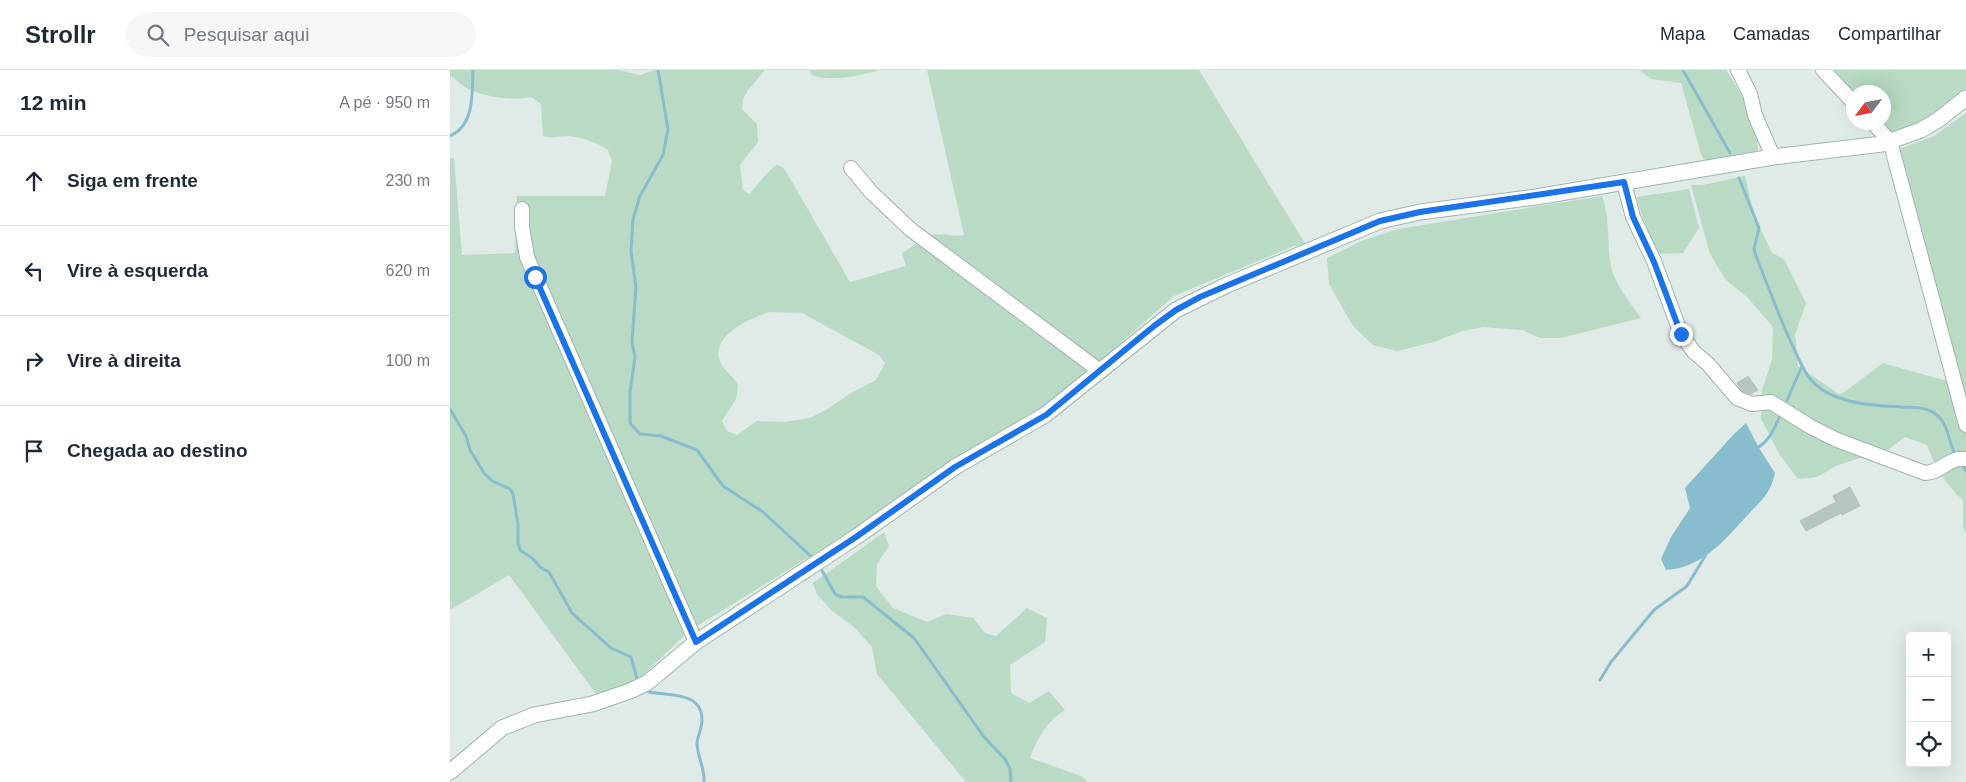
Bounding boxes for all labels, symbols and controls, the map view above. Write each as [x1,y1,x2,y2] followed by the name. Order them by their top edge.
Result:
[126,12,476,57] search box
[25,21,96,48] text: Strollr
[144,21,172,49] icon: search
[184,24,309,45] text: Pesquisar aqui
[1660,24,1705,44] text: Mapa
[1733,24,1810,44] text: Camadas
[1838,24,1941,44] text: Compartilhar
[1846,85,1891,130] north arrow
[20,91,87,114] text: 12 min
[339,94,430,111] text: A pé · 950 m
[20,167,48,195] icon: ahead
[67,170,198,191] text: Siga em frente
[386,172,430,189] text: 230 m
[20,257,48,285] icon: left
[67,260,208,281] text: Vire à esquerda
[386,262,430,279] text: 620 m
[524,266,547,289] route start
[1670,323,1693,346] route end
[20,347,48,375] icon: right
[67,350,181,371] text: Vire à direita
[386,352,430,369] text: 100 m
[20,437,48,465] icon: arrive
[67,440,248,461] text: Chegada ao destino
[1906,632,1951,767] map controls
[1906,632,1951,677] button: +
[1906,677,1951,722] button: −
[1906,722,1951,767] button: locate

